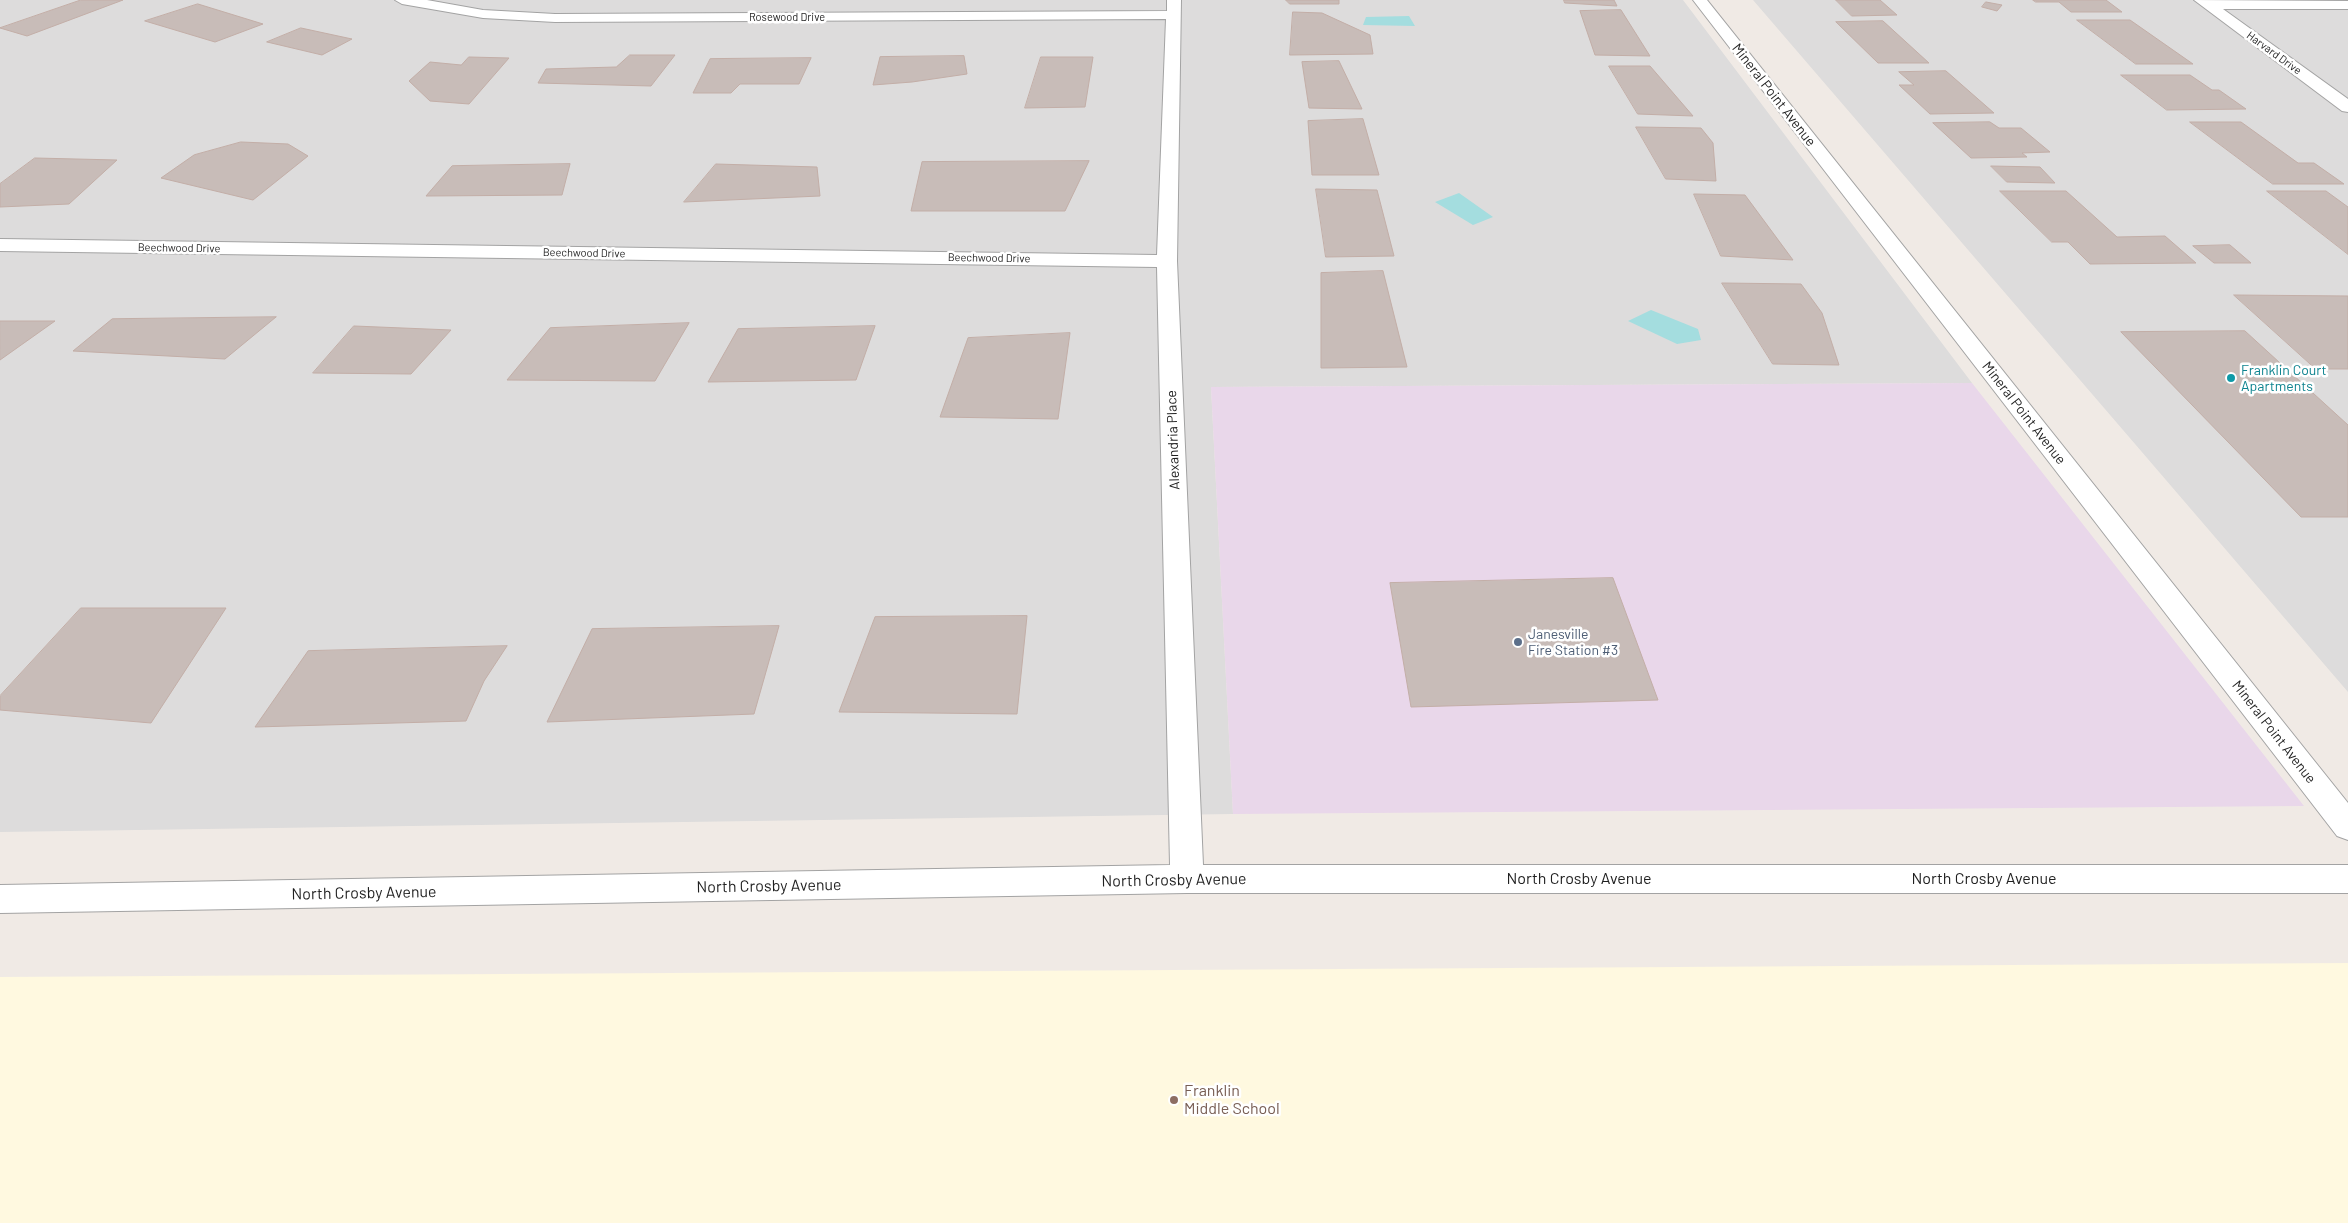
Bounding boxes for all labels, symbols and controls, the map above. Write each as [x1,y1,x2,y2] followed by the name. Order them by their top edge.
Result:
[749,10,825,24] street label: Rosewood Drive
[2244,29,2304,77] street label: Harvard Drive
[1729,40,1819,150] street label: Mineral Point Avenue
[138,241,220,255] street label: Beechwood Drive
[543,246,625,260] street label: Beechwood Drive
[948,251,1030,265] street label: Beechwood Drive
[1979,358,2069,468] street label: Mineral Point Avenue
[2241,362,2327,394] place label: Franklin Court Apartments
[2225,372,2237,384] marker: Franklin Court Apartments
[1163,390,1183,490] street label: Alexandria Place
[1528,626,1618,658] place label: Janesville Fire Station #3
[1512,636,1524,648] marker: Janesville Fire Station #3
[2229,677,2319,787] street label: Mineral Point Avenue
[1101,869,1247,891] street label: North Crosby Avenue
[1506,869,1652,889] street label: North Crosby Avenue
[1911,869,2057,889] street label: North Crosby Avenue
[696,875,842,897] street label: North Crosby Avenue
[291,882,437,904] street label: North Crosby Avenue
[1184,1081,1280,1119] place label: Franklin Middle School
[1168,1094,1180,1106] marker: Franklin Middle School

